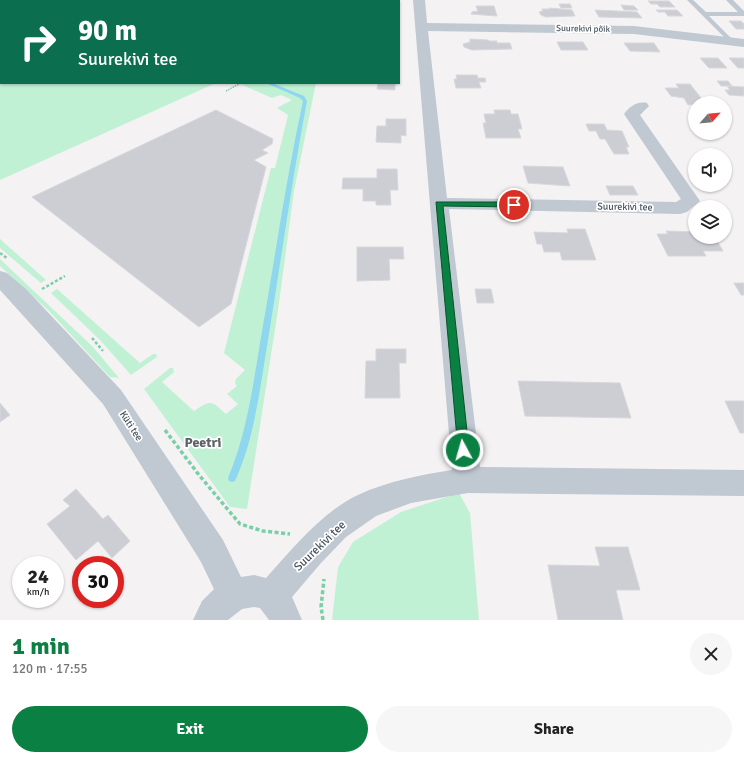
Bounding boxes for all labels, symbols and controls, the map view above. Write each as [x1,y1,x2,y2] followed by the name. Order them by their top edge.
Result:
[78,14,137,48] text: 90 m
[12,16,64,68] icon: right
[556,23,611,35] street label: Suurekivi põik
[78,48,178,70] text: Suurekivi tee
[688,96,732,140] north arrow
[688,96,732,244] map controls
[688,148,732,192] button: sound
[497,188,531,222] pin
[503,194,525,216] icon: arrive
[688,200,732,244] button: layers
[597,201,653,213] street label: Suurekivi tee
[117,409,145,443] street label: Küti tee
[442,429,484,471] position arrow
[184,434,222,451] district label: Peetri
[291,518,349,574] street label: Suurekivi tee
[72,556,124,608] speed limit sign: 30
[27,564,49,589] text: 24
[27,586,49,598] text: km/h
[12,631,70,661] text: 1 min
[690,633,732,675] button: close
[12,661,88,677] text: 120 m · 17:55
[12,706,368,752] button: Exit
[376,706,732,752] button: Share

